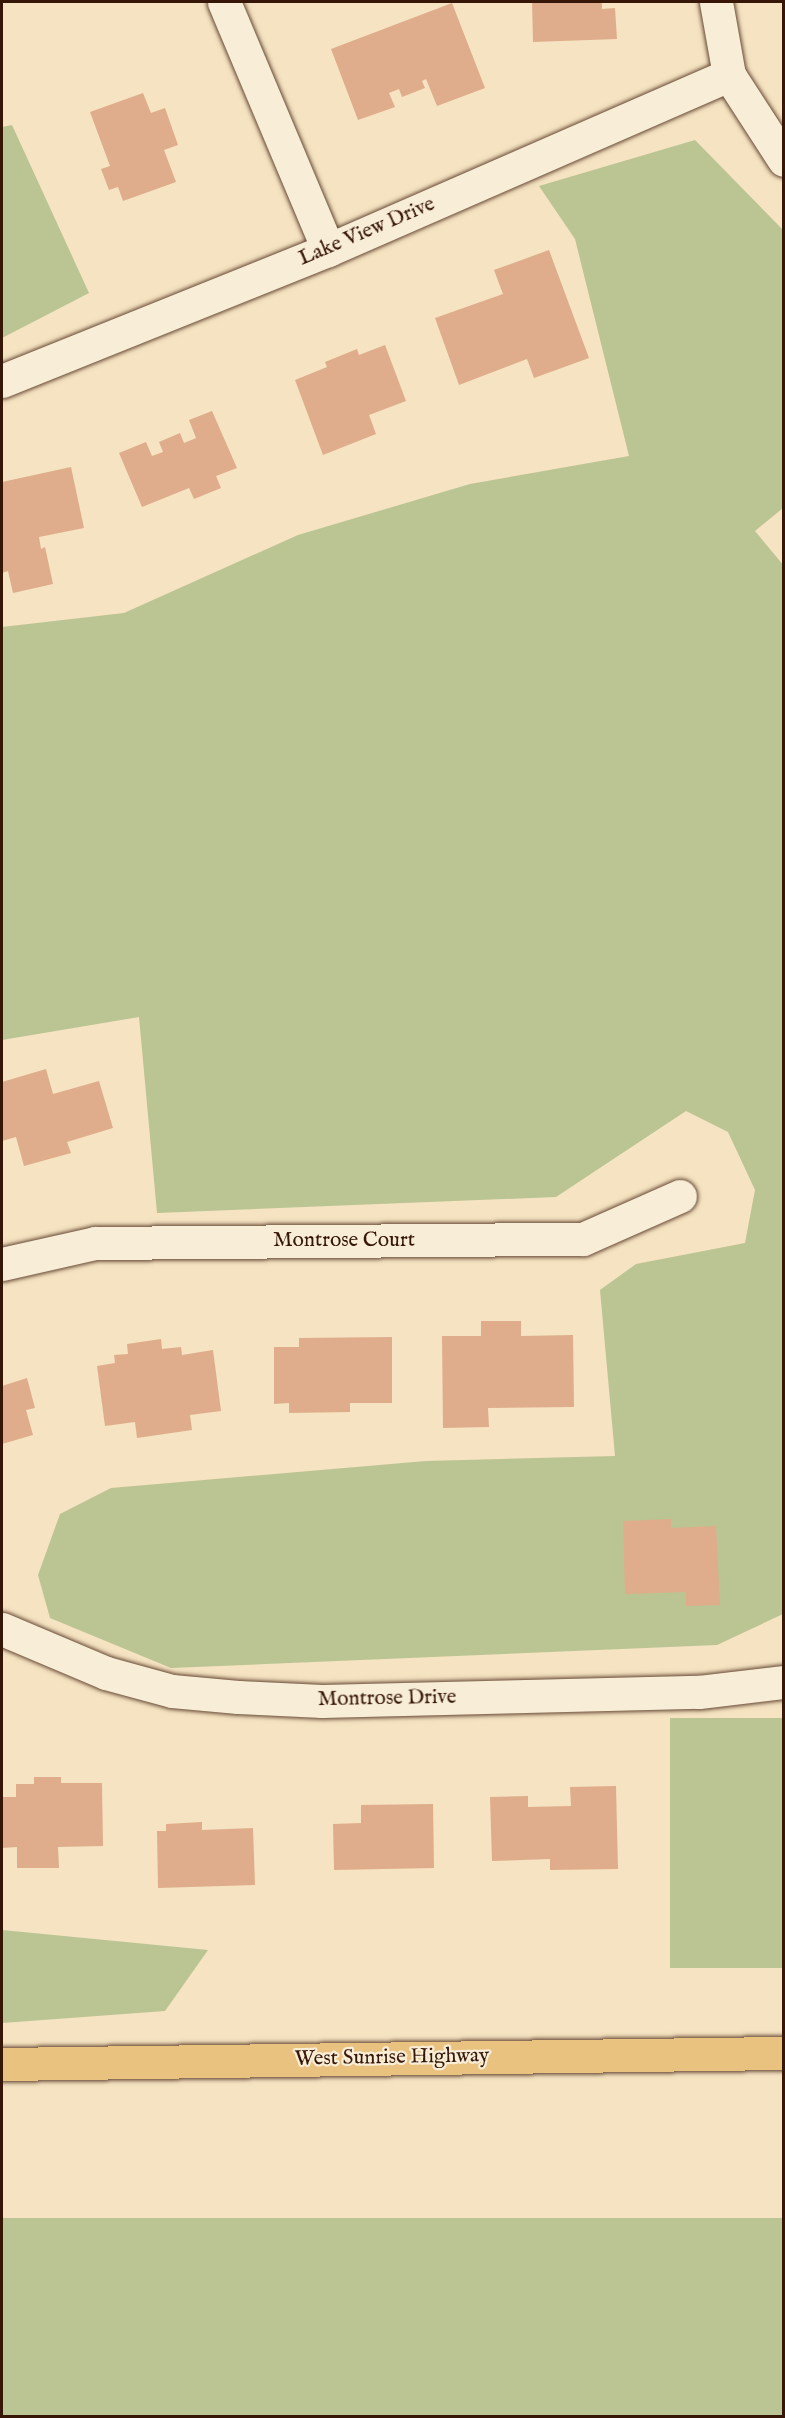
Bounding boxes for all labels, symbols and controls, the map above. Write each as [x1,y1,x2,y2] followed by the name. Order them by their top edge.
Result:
[295,192,439,272] street label: Lake View Drive
[273,1228,415,1254] street label: Montrose Court
[317,1685,457,1713] street label: Montrose Drive
[295,2044,489,2072] street label: West Sunrise Highway

